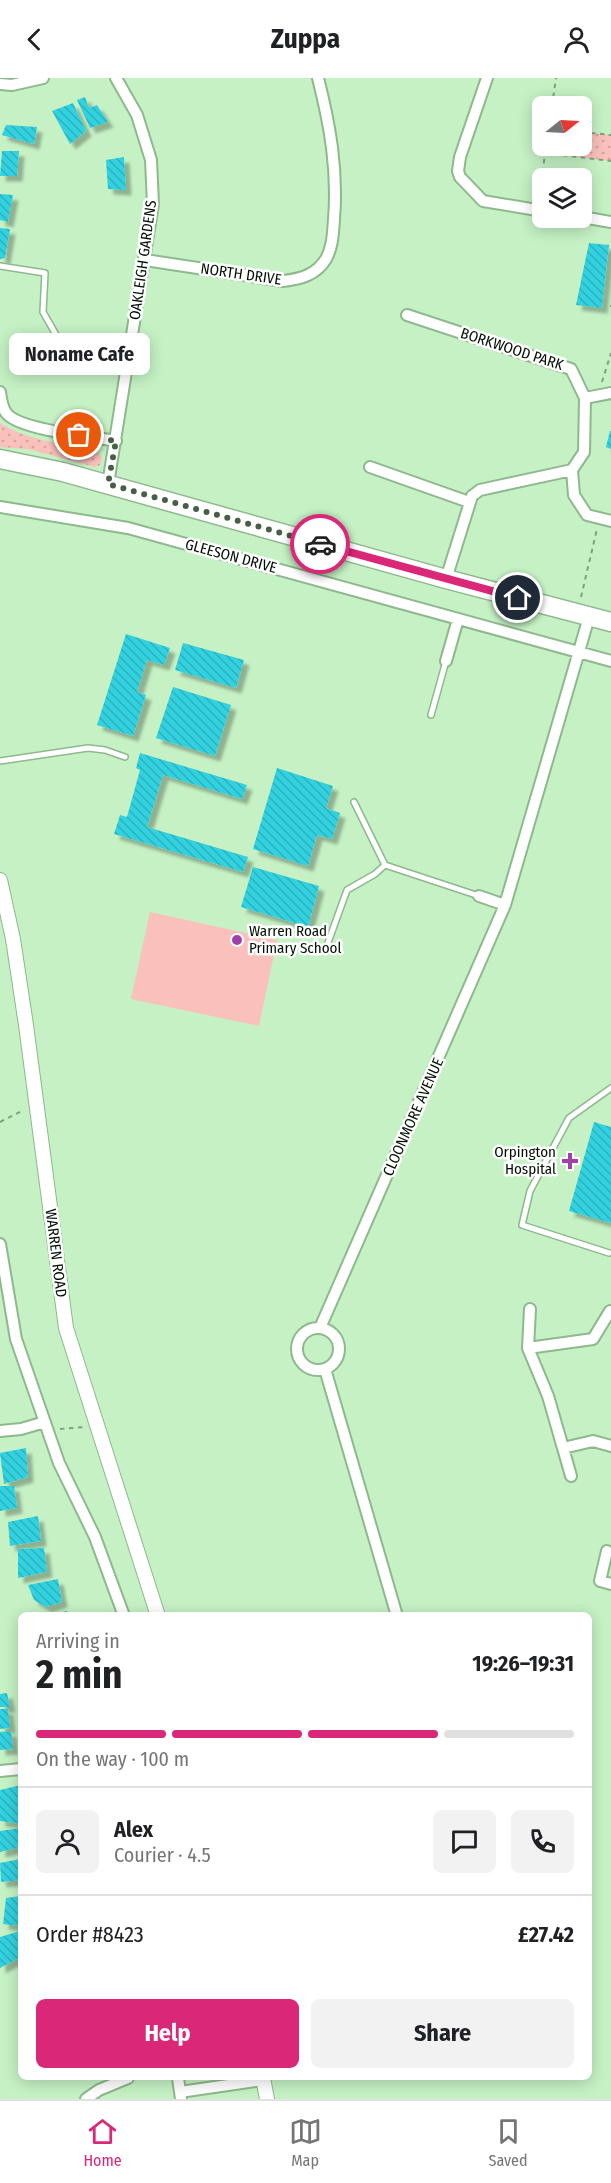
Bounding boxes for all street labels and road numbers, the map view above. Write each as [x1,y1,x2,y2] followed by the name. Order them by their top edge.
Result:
[126,199,160,321] street label: OAKLEIGH GARDENS
[199,259,283,289] street label: NORTH DRIVE
[458,324,566,374] street label: BORKWOOD PARK
[183,535,279,577] street label: GLEESON DRIVE
[379,1055,447,1179] street label: CLOONMORE AVENUE
[42,1208,70,1298] street label: WARREN ROAD

